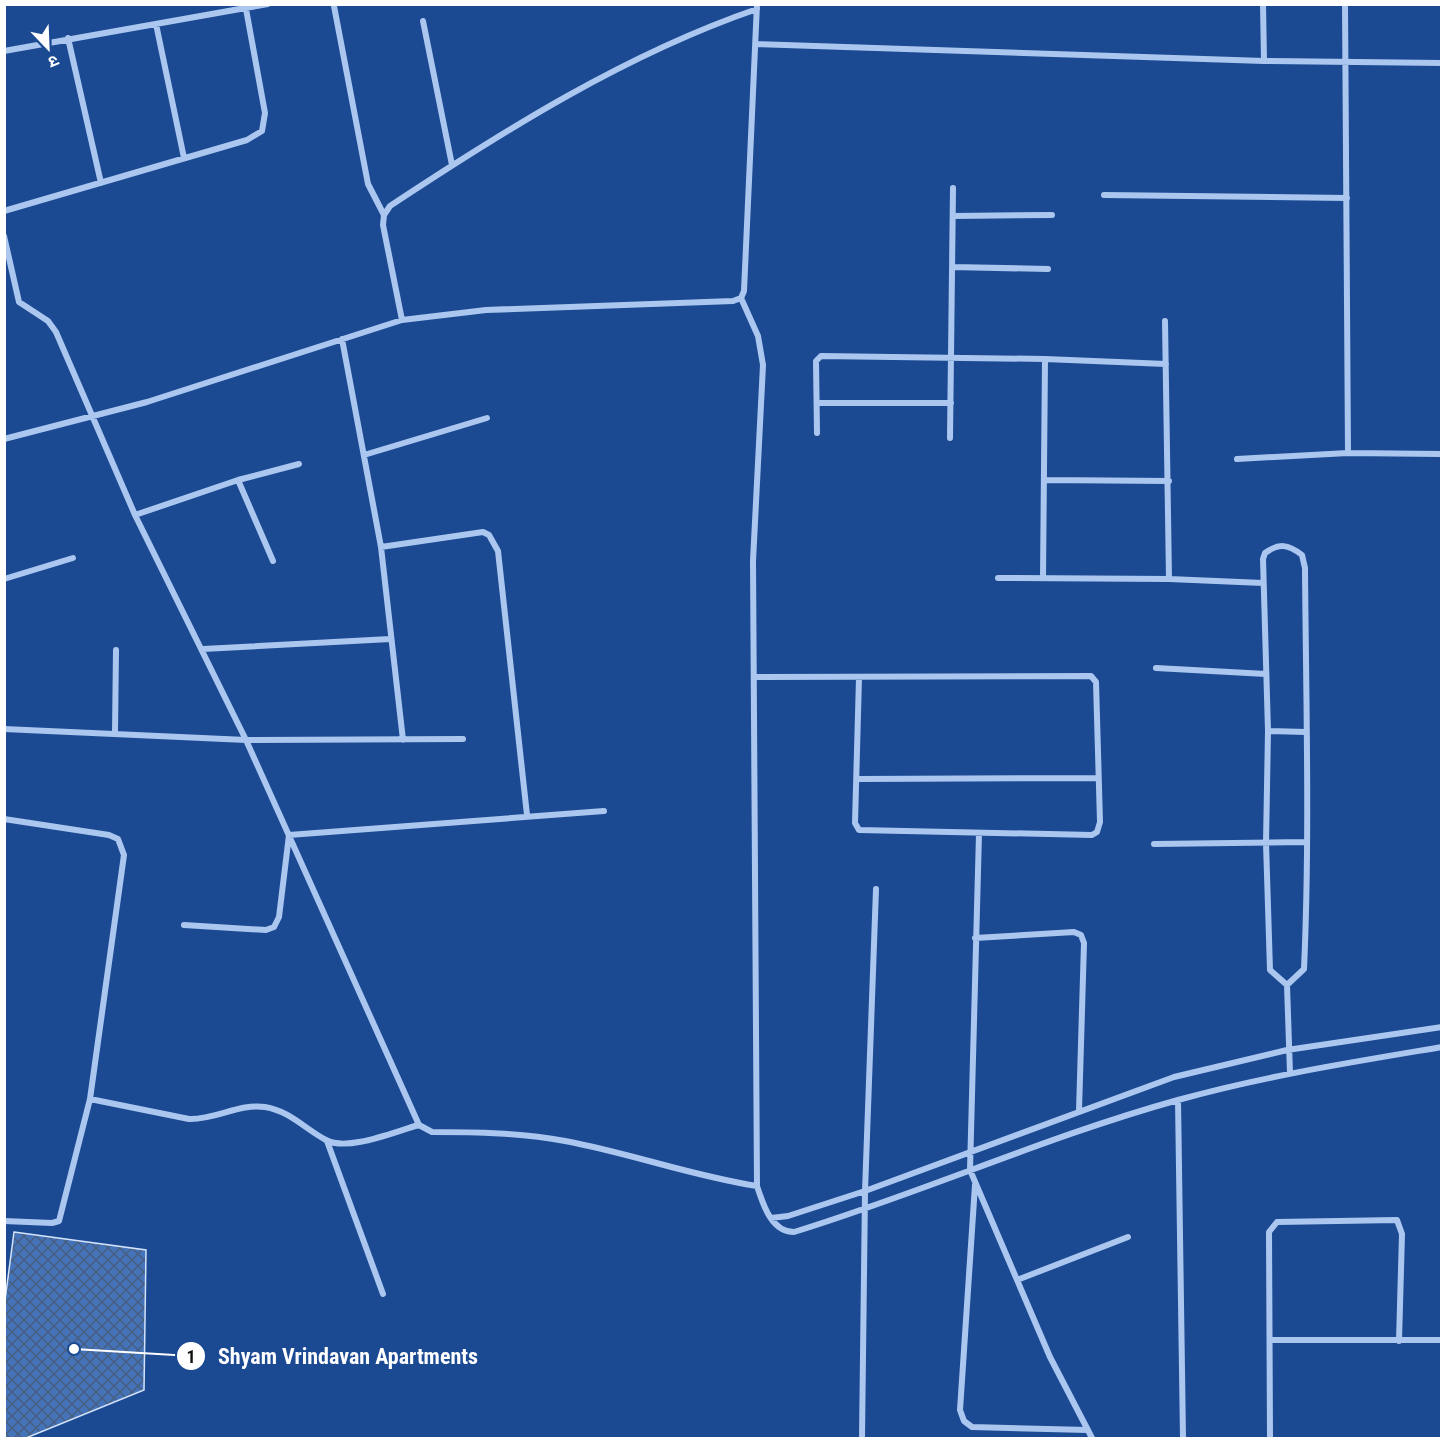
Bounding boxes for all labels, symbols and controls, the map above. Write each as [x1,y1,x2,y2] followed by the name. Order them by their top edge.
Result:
[18,18,78,78] north arrow
[45,51,62,72] text: उ
[176,1336,490,1376] callout: Shyam Vrindavan Apartments
[218,1344,478,1369] text: Shyam Vrindavan Apartments
[186,1346,196,1367] text: 1

